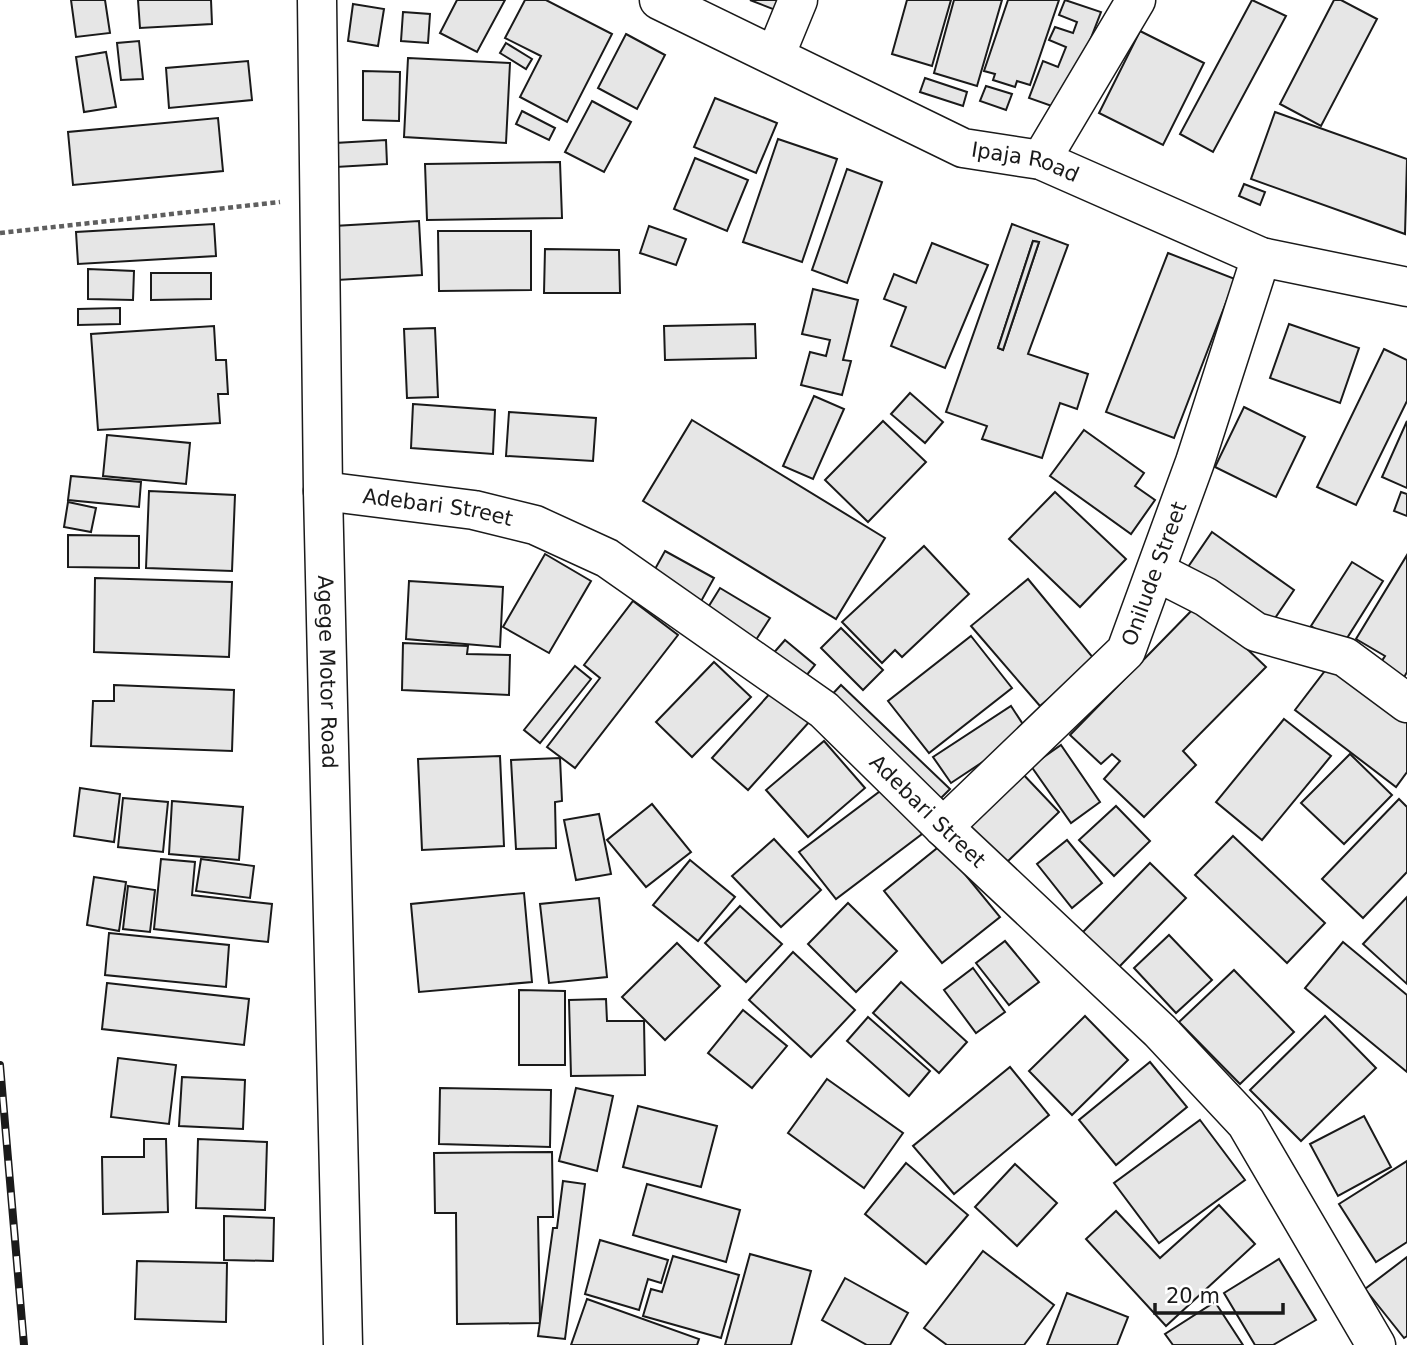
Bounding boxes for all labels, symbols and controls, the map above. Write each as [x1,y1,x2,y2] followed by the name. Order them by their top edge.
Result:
[970,137,1083,187] street label: Ipaja Road
[361,484,515,531] street label: Adebari Street
[1117,499,1191,649] street label: Onilude Street
[313,575,342,769] street label: Agege Motor Road
[865,750,990,873] street label: Adebari Street
[1155,1272,1283,1316] scale bar
[1166,1284,1220,1308] text: 20 m

